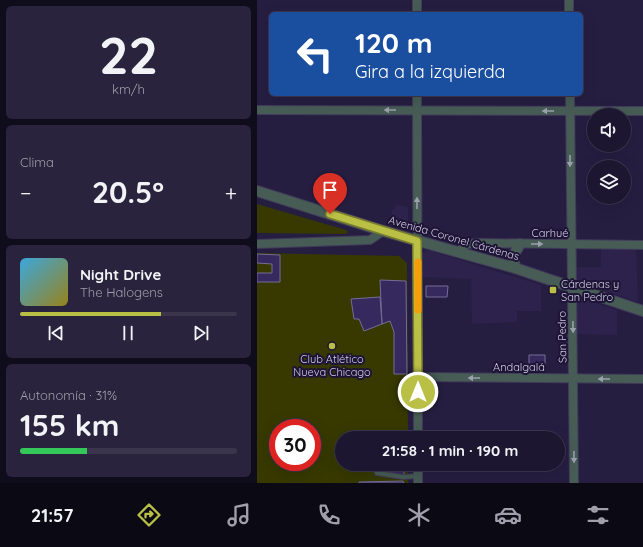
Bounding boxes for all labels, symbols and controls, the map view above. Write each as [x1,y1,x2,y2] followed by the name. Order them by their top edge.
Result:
[99,22,158,87] text: 22
[355,25,433,60] text: 120 m
[289,28,341,80] icon: left
[355,60,506,83] text: Gira a la izquierda
[112,81,145,97] text: km/h
[383,107,396,113] one-way arrow
[541,108,554,114] one-way arrow
[587,108,631,204] map controls
[587,108,631,152] button: sound
[20,154,54,170] text: Clima
[567,155,573,168] one-way arrow
[587,160,631,204] button: layers
[92,173,164,211] text: 20.5°
[313,173,347,214] pin
[20,179,31,207] text: −
[225,179,237,207] text: +
[319,179,341,201] icon: arrive
[414,196,420,209] one-way arrow
[387,213,521,263] street label: Avenida Coronel Cárdenas
[532,226,568,240] street label: Carhué
[531,241,544,247] one-way arrow
[80,265,161,284] text: Night Drive
[561,277,619,304] place label: Cárdenas y San Pedro
[80,284,163,300] text: The Halogens
[548,285,558,295] marker: Cárdenas y San Pedro
[555,310,569,363] street label: San Pedro
[570,321,576,334] one-way arrow
[45,322,67,344] icon: previous
[117,322,139,344] icon: pause
[190,322,212,344] icon: next
[327,341,337,351] marker: Club Atlético Nueva Chicago
[293,352,371,379] place label: Club Atlético Nueva Chicago
[493,360,545,374] street label: Andalgalá
[397,371,439,413] position arrow
[467,375,480,381] one-way arrow
[597,376,610,382] one-way arrow
[20,387,117,403] text: Autonomía · 31%
[20,406,119,444] text: 155 km
[269,419,321,471] speed limit sign: 30
[382,441,518,460] text: 21:58 · 1 min · 190 m
[571,451,577,464] one-way arrow
[135,501,163,529] icon: directions
[225,501,253,529] icon: music
[315,501,343,529] icon: phone
[405,501,433,529] icon: climate
[494,501,522,529] icon: car
[584,501,612,529] icon: filters
[31,504,73,527] text: 21:57

